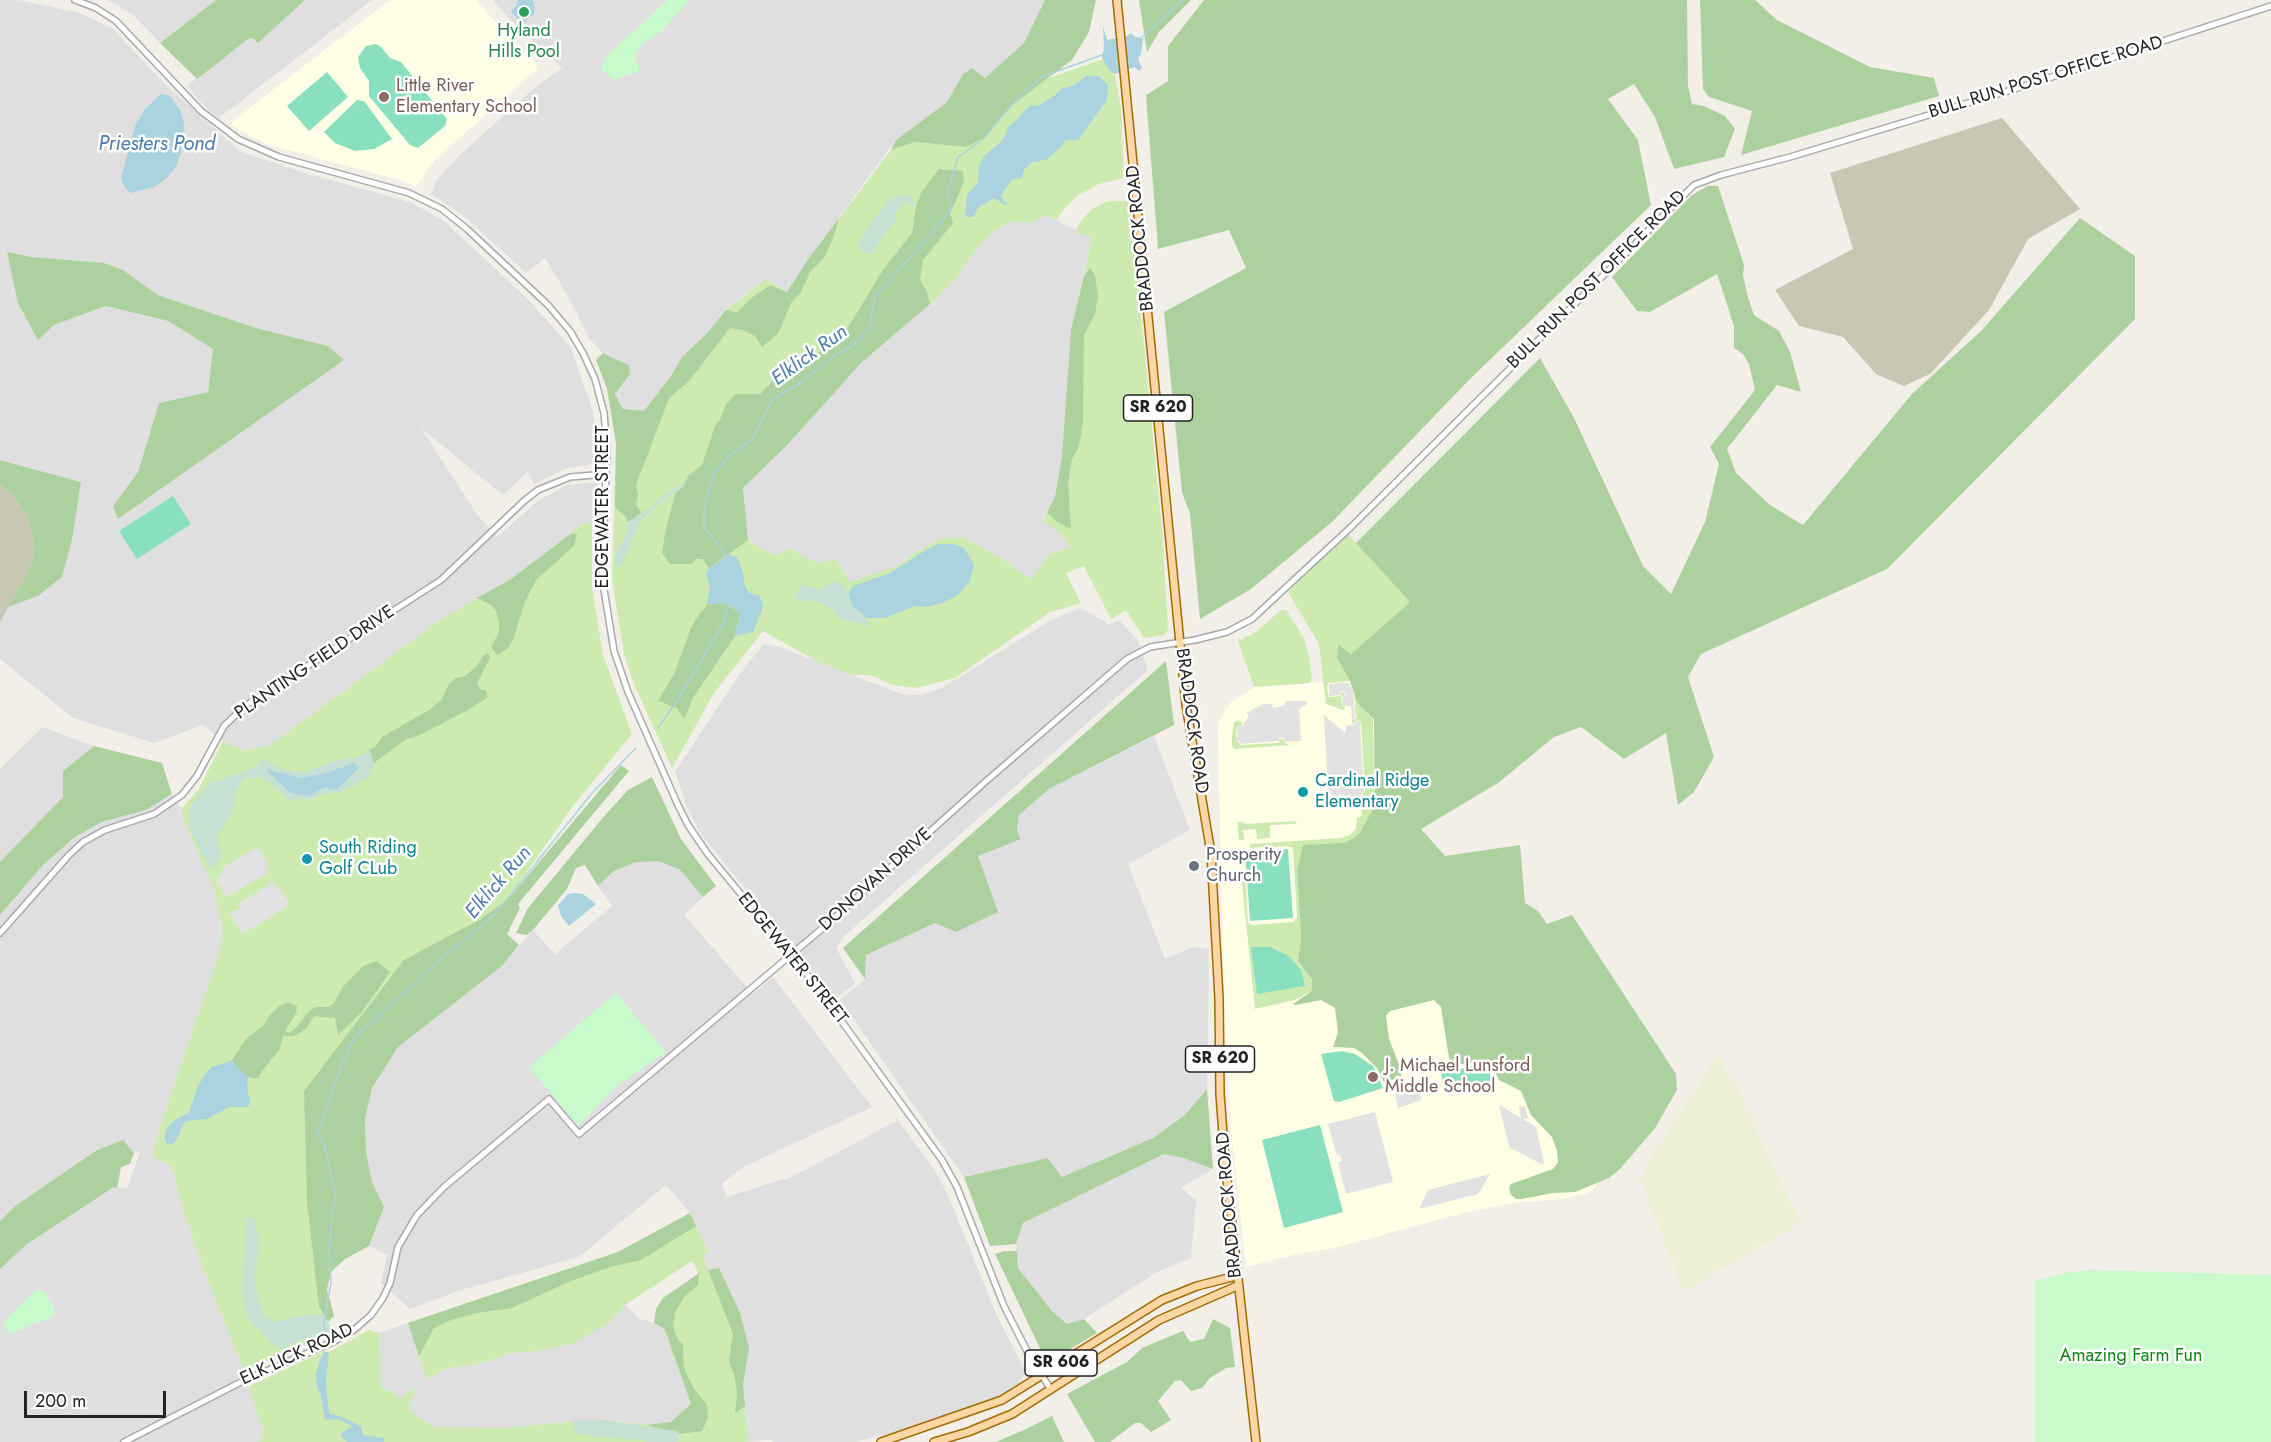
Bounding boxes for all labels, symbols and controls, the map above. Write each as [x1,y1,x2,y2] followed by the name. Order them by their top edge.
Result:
[517,5,531,19] marker: Hyland Hills Pool
[488,21,560,63] place label: Hyland Hills Pool
[1926,32,2166,124] street label: BULL RUN POST OFFICE ROAD
[396,76,537,118] place label: Little River Elementary School
[377,90,391,104] marker: Little River Elementary School
[99,133,215,157] water label: Priesters Pond
[1123,164,1159,312] street label: BRADDOCK ROAD
[1503,186,1691,374] street label: BULL RUN POST OFFICE ROAD
[767,320,853,392] water label: Elklick Run
[1124,395,1192,421] road number: SR 620
[593,426,615,588] street label: EDGEWATER STREET
[231,601,399,725] street label: PLANTING FIELD DRIVE
[1170,647,1212,795] street label: BRADDOCK ROAD
[1315,771,1429,814] place label: Cardinal Ridge Elementary
[1296,785,1310,799] marker: Cardinal Ridge Elementary
[815,824,937,936] street label: DONOVAN DRIVE
[319,838,417,880] place label: South Riding Golf CLub
[461,842,537,924] water label: Elklick Run
[1206,845,1281,888] place label: Prosperity Church
[300,852,314,866] marker: South Riding Golf CLub
[1187,859,1201,873] marker: Prosperity Church
[732,889,852,1029] street label: EDGEWATER STREET
[1186,1046,1254,1072] road number: SR 620
[1385,1056,1530,1098] place label: J. Michael Lunsford Middle School
[1366,1070,1380,1084] marker: J. Michael Lunsford Middle School
[1213,1131,1247,1279] street label: BRADDOCK ROAD
[237,1319,357,1391] street label: ELK LICK ROAD
[2060,1346,2202,1368] park label: Amazing Farm Fun
[1025,1350,1097,1376] road number: SR 606
[27,1379,170,1417] scale bar
[35,1388,86,1414] text: 200 m

